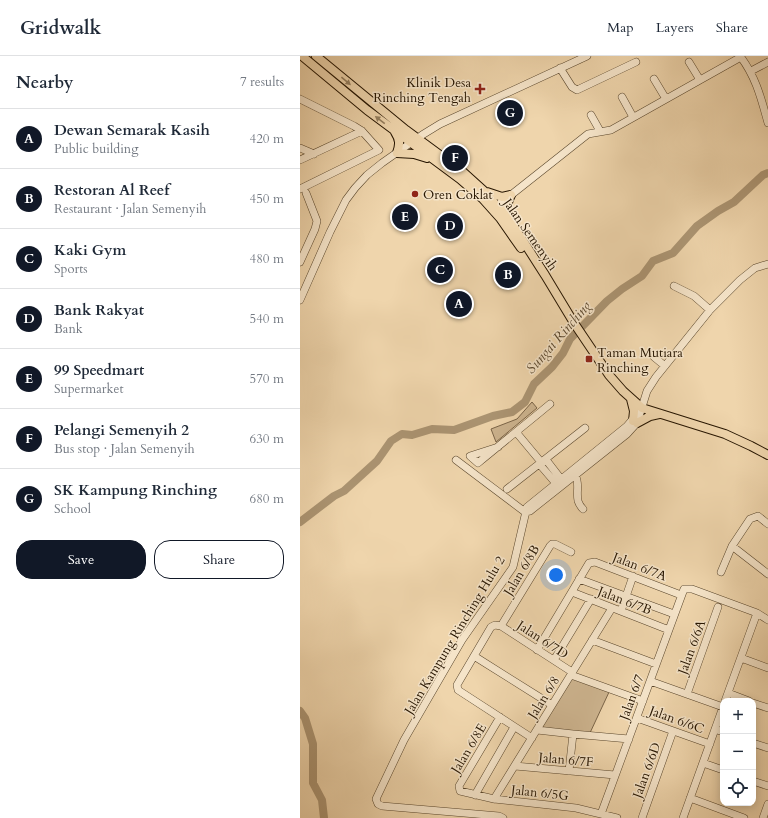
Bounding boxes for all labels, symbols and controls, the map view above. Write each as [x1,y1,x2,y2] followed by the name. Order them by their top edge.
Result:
[20,15,101,41] text: Gridwalk
[607,18,634,37] text: Map
[656,18,694,37] text: Layers
[716,18,748,37] text: Share
[16,71,73,94] text: Nearby
[240,73,284,91] text: 7 results
[373,74,471,107] place label: Klinik Desa Rinching Tengah
[341,77,352,85] one-way arrow
[474,83,486,95] marker: Klinik Desa Rinching Tengah
[497,98,523,128] pin: G
[375,116,386,124] one-way arrow
[54,120,210,140] text: Dewan Semarak Kasih
[24,130,34,148] text: A
[250,130,284,148] text: 420 m
[54,140,139,158] text: Public building
[442,143,468,173] pin: F
[54,180,169,200] text: Restoran Al Reef
[423,186,493,204] place label: Oren Coklat
[410,189,420,199] marker: Oren Coklat
[24,190,34,208] text: B
[250,190,284,208] text: 450 m
[498,193,562,274] street label: Jalan Semenyih
[54,200,206,218] text: Restaurant · Jalan Semenyih
[392,202,418,232] pin: E
[437,211,463,241] pin: D
[54,240,126,260] text: Kaki Gym
[24,250,34,268] text: C
[250,250,284,268] text: 480 m
[427,255,453,285] pin: C
[54,260,88,278] text: Sports
[495,260,521,290] pin: B
[446,289,472,319] pin: A
[521,296,596,378] water label: Sungai Rinching
[54,300,144,320] text: Bank Rakyat
[23,310,35,328] text: D
[250,310,284,328] text: 540 m
[54,320,83,338] text: Bank
[597,344,683,377] place label: Taman Mutiara Rinching
[584,354,594,364] marker: Taman Mutiara Rinching
[54,360,144,380] text: 99 Speedmart
[25,370,33,388] text: E
[250,370,284,388] text: 570 m
[54,380,124,398] text: Supermarket
[54,420,189,440] text: Pelangi Semenyih 2
[25,430,33,448] text: F
[250,430,284,448] text: 630 m
[54,440,195,458] text: Bus stop · Jalan Semenyih
[54,480,217,500] text: SK Kampung Rinching
[24,490,34,508] text: G
[250,490,284,508] text: 680 m
[54,500,91,518] text: School
[16,540,146,579] button: Save
[154,540,284,579] button: Share
[499,542,544,601] street label: Jalan 6/8B
[608,548,670,586] street label: Jalan 6/7A
[399,553,510,720] street label: Jalan Kampung Rinching Hulu 2
[546,565,566,585] your location
[593,582,654,619] street label: Jalan 6/7B
[512,615,572,663] street label: Jalan 6/7D
[673,617,710,679] street label: Jalan 6/6A
[615,672,649,725] street label: Jalan 6/7
[523,673,564,724] street label: Jalan 6/8
[720,698,756,806] map controls
[720,698,756,734] button: +
[645,701,707,738] street label: Jalan 6/6C
[446,720,491,779] street label: Jalan 6/8E
[720,734,756,770] button: −
[628,740,665,803] street label: Jalan 6/6D
[536,748,594,771] street label: Jalan 6/7F
[720,770,756,806] button: locate
[508,781,570,805] street label: Jalan 6/5G

